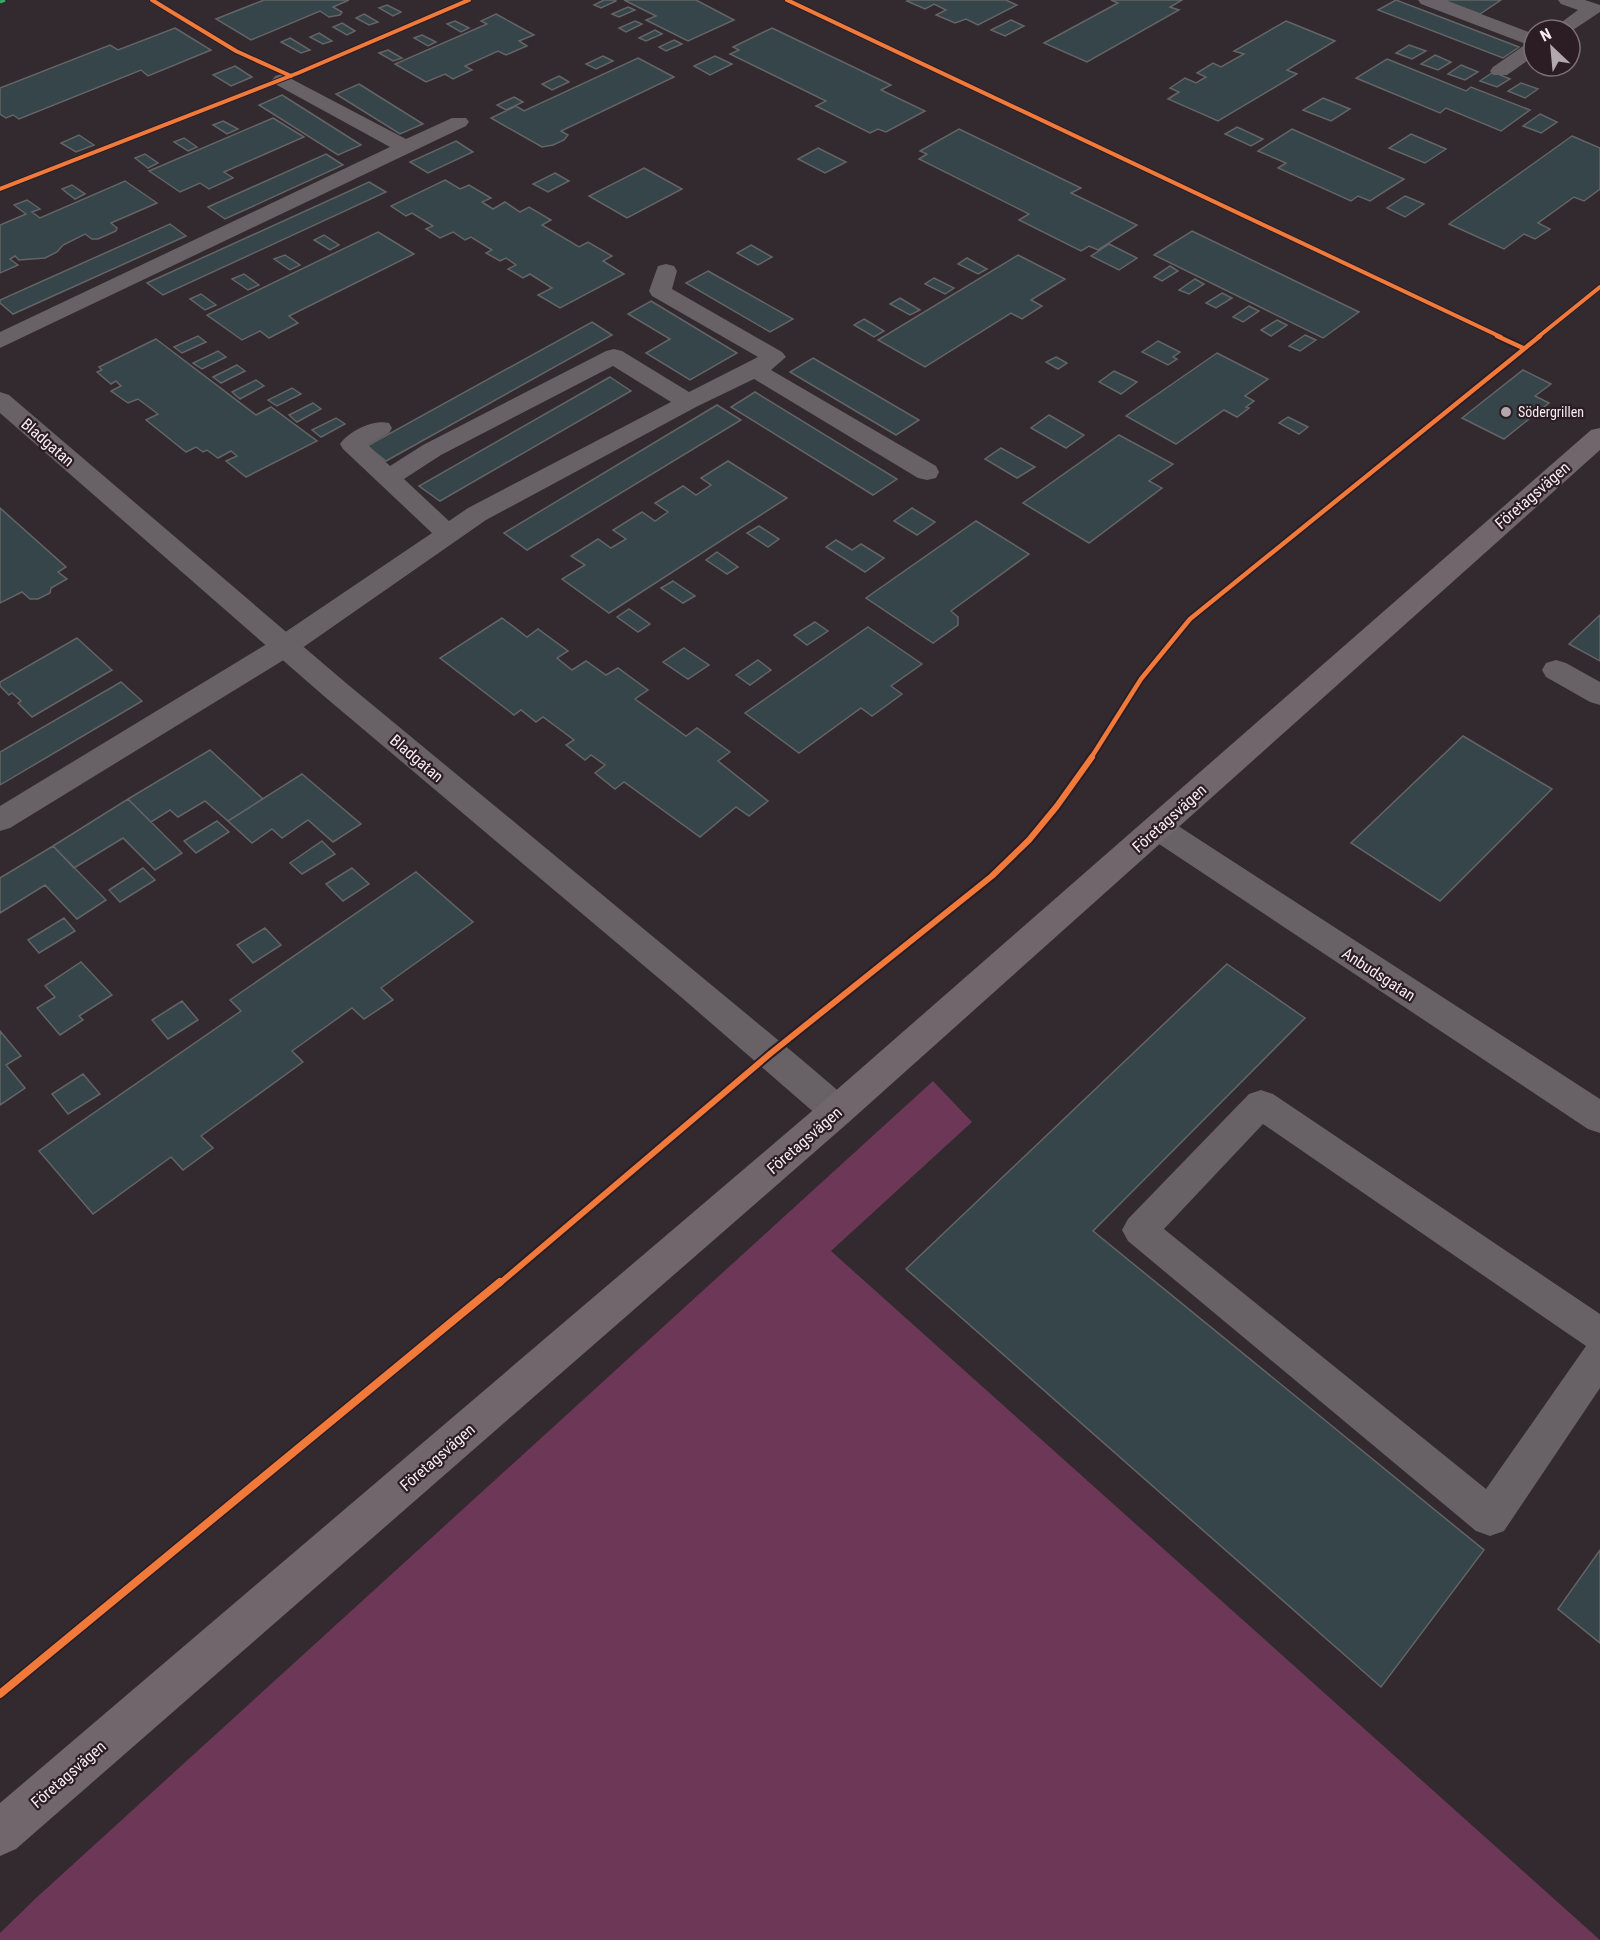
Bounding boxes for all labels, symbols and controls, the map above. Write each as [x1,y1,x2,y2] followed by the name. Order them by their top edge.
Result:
[1522,18,1582,78] north arrow
[1537,24,1554,46] text: N
[1518,404,1584,420] place label: Södergrillen
[1499,405,1513,419] marker: Södergrillen
[17,414,78,470] street label: Bladgatan
[1491,458,1574,533] street label: Företagsvägen
[386,731,447,786] street label: Bladgatan
[1128,780,1210,857] street label: Företagsvägen
[1339,944,1419,1005] street label: Anbudsgatan
[763,1103,846,1178] street label: Företagsvägen
[396,1420,479,1495] street label: Företagsvägen
[27,1737,110,1812] street label: Företagsvägen

